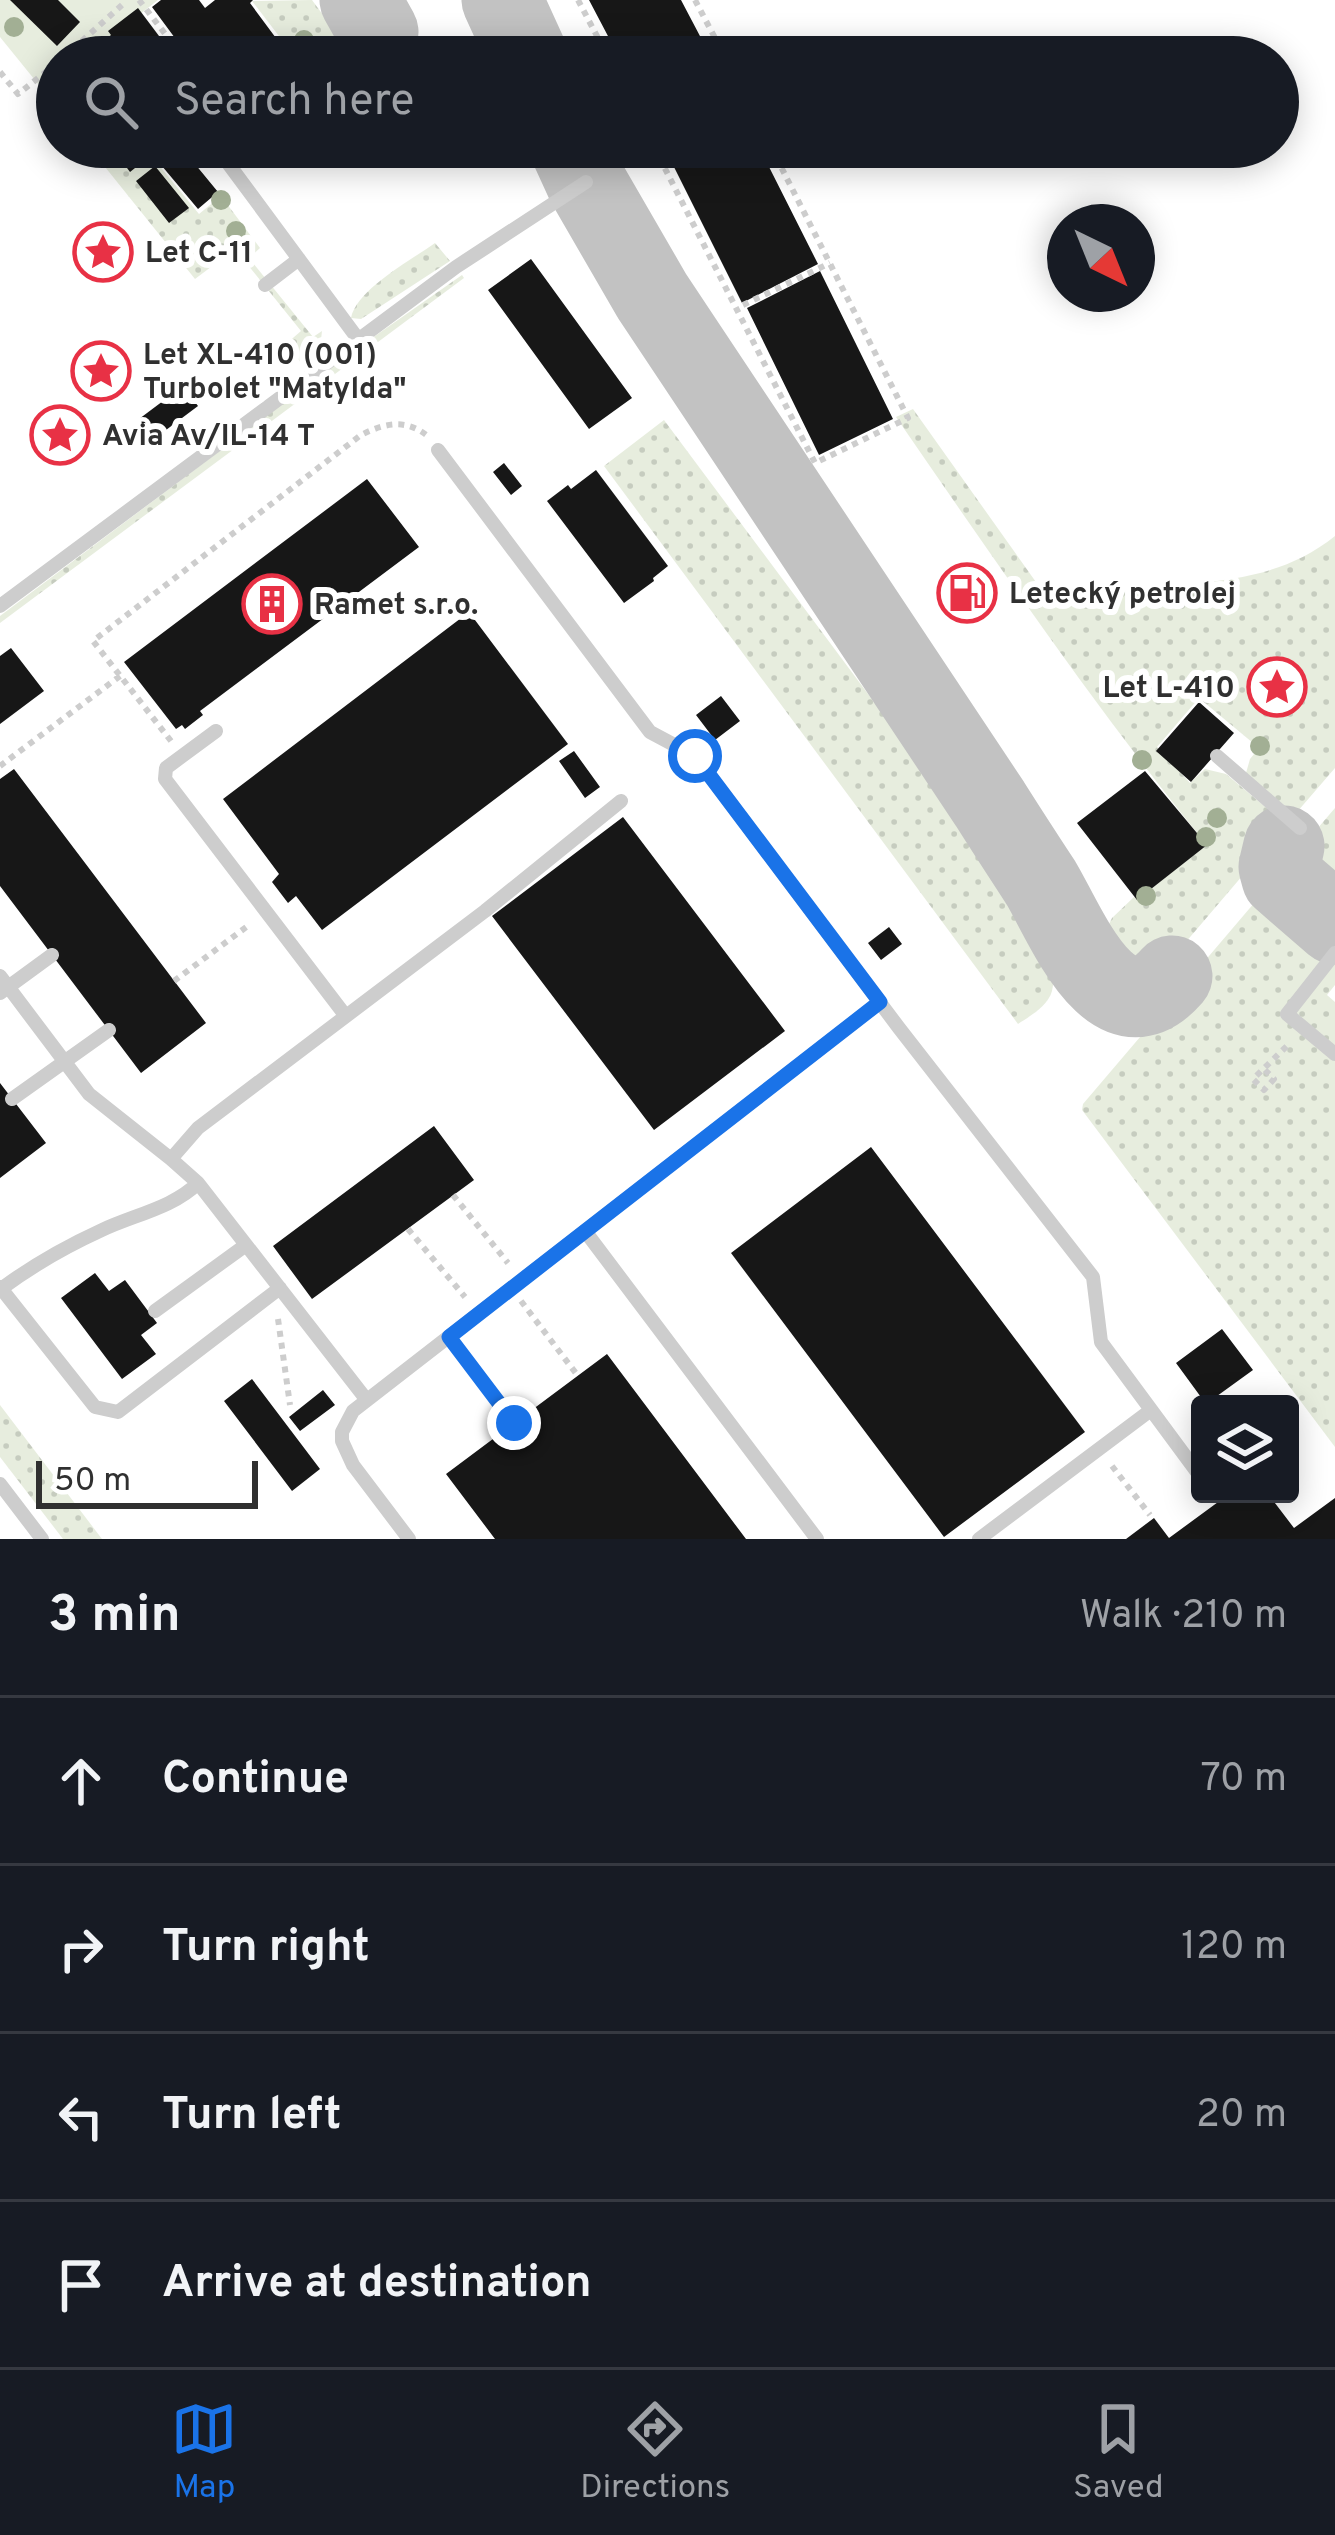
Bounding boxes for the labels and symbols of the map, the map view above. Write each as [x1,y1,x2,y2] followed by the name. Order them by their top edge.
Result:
[1047,204,1155,312] north arrow
[72,221,134,283] place icon: Let C-11
[145,236,253,273] place label: Let C-11
[143,338,406,409] place label: Let XL-410 (001) Turbolet "Matylda"
[70,340,132,402] place icon: Let XL-410 (001) Turbolet "Matylda"
[29,404,91,466] place icon: Avia Av/IL-14 T
[102,419,315,456] place label: Avia Av/IL-14 T
[936,562,998,624] fuel station icon: Letecký petrolej
[241,573,303,635] building icon: Ramet s.r.o.
[1009,577,1236,614] place label: Letecký petrolej
[314,588,478,625] place label: Ramet s.r.o.
[1246,656,1308,718] place icon: Let L-410
[1102,671,1235,708] place label: Let L-410
[668,729,722,783] route start
[487,1396,541,1450] route end
[36,1455,258,1508] scale bar

